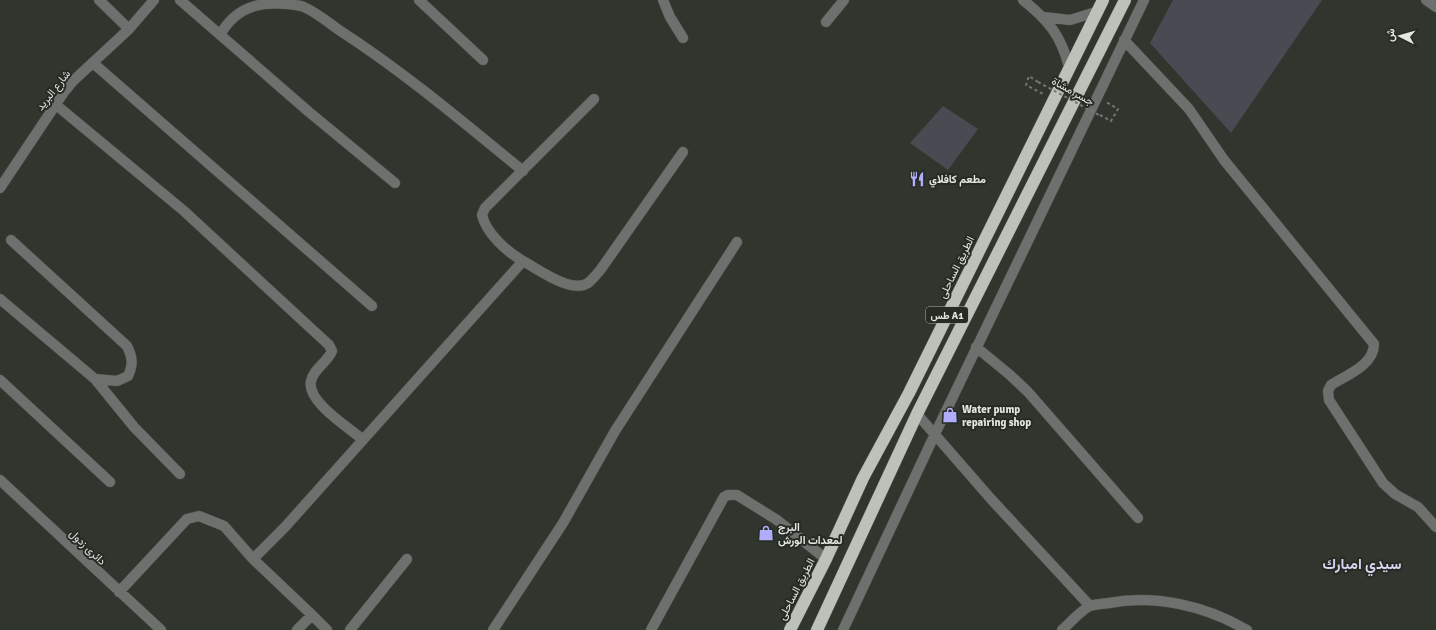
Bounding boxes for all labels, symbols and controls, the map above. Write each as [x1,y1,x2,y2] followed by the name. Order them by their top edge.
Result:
[1380,16,1420,56] north arrow
[1383,28,1398,42] text: ش
[34,67,74,114] street label: شارع البريد
[1049,74,1096,108] street label: جسر مشاة
[908,170,926,188] restaurant icon: مطعم كافلاي
[929,173,986,188] place label: مطعم كافلاي
[936,234,977,300] street label: الطريق الساحلى
[926,307,968,323] road number: طس A1
[962,403,1031,429] place label: Water pump repairing shop
[941,406,959,424] shop icon: Water pump repairing shop
[778,521,842,547] place label: البرج لمعدات الورش
[757,524,775,542] shop icon: البرج لمعدات الورش
[67,527,109,568] street label: دائرى زدول
[1322,555,1402,577] district label: سيدي امبارك
[775,556,818,622] street label: الطريق الساحلى

